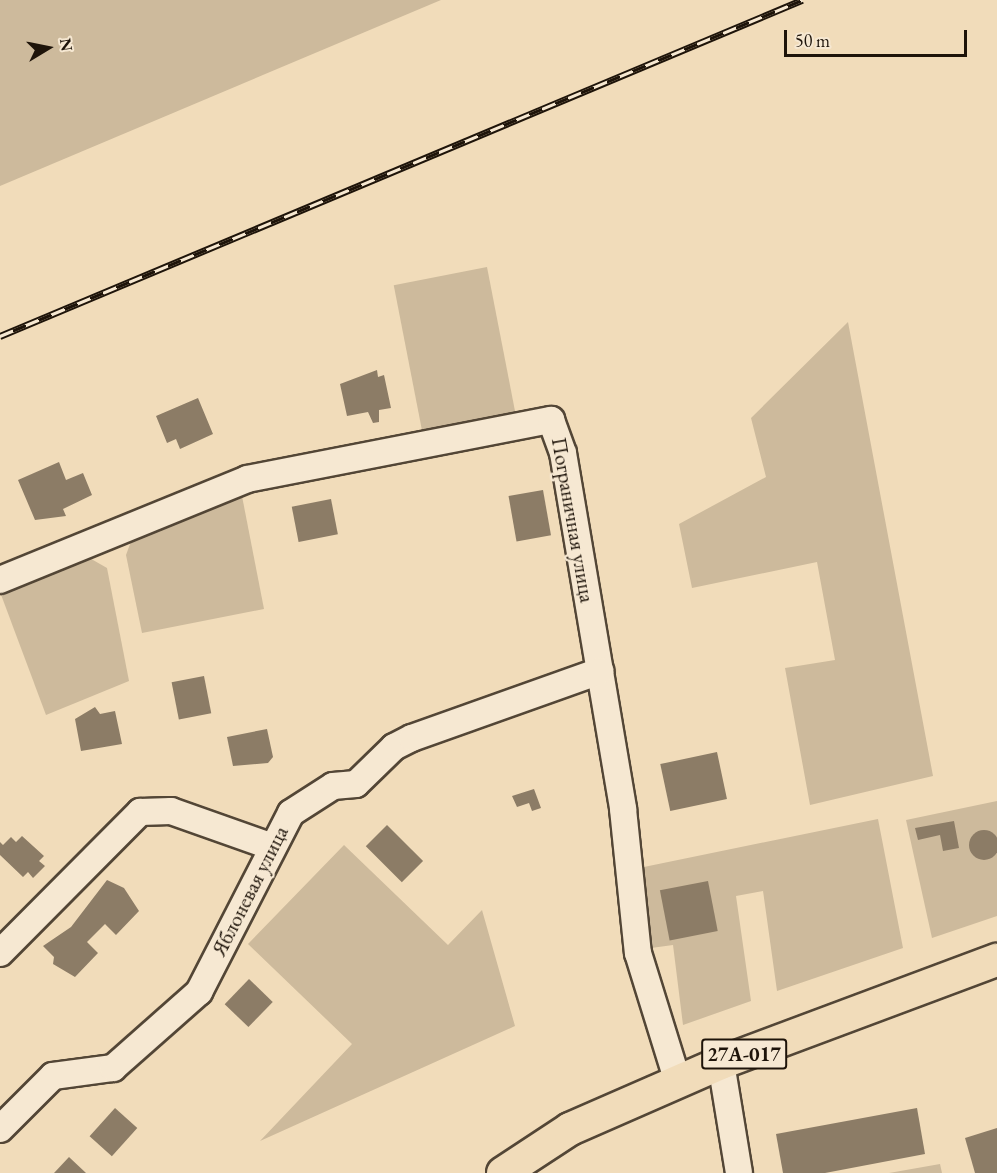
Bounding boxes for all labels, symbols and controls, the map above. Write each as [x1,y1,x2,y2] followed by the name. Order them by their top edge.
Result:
[18,18,78,78] north arrow
[787,18,970,56] scale bar
[795,29,830,52] text: 50 m
[55,37,78,53] text: N
[546,435,600,605] street label: Пограничная улица
[206,822,294,960] street label: Яблоневая улица
[700,1037,788,1071] road number: 27А-017

